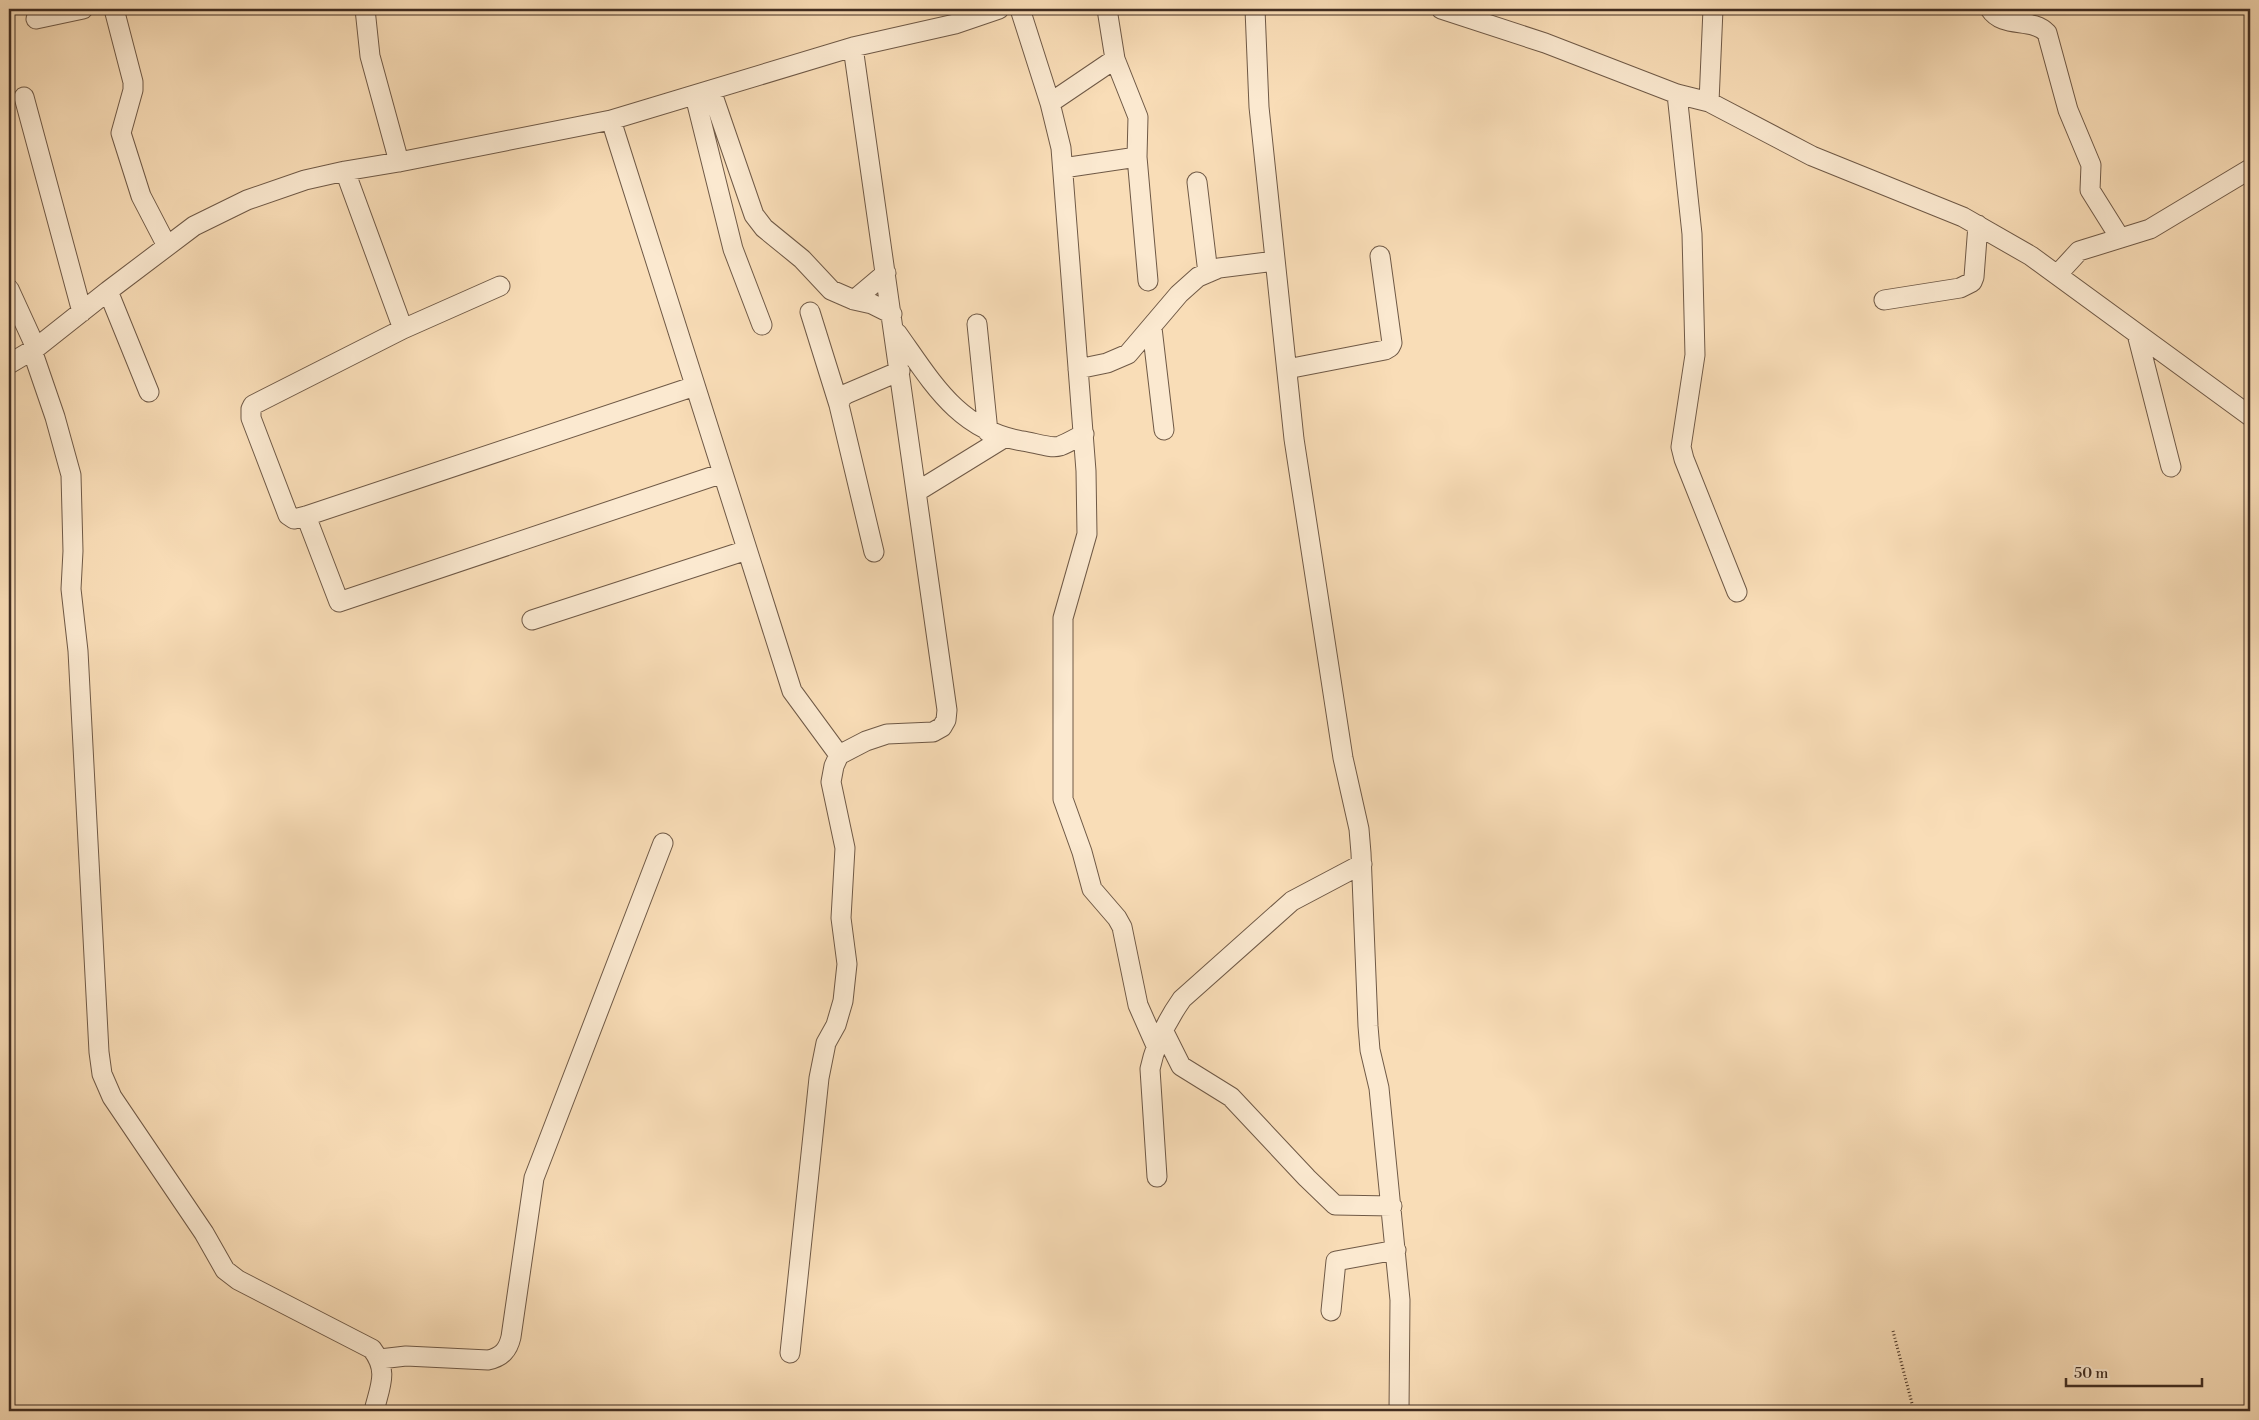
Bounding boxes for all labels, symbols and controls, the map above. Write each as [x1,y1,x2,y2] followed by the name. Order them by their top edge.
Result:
[2066,1355,2203,1387] scale bar
[2074,1364,2108,1383] text: 50 m

